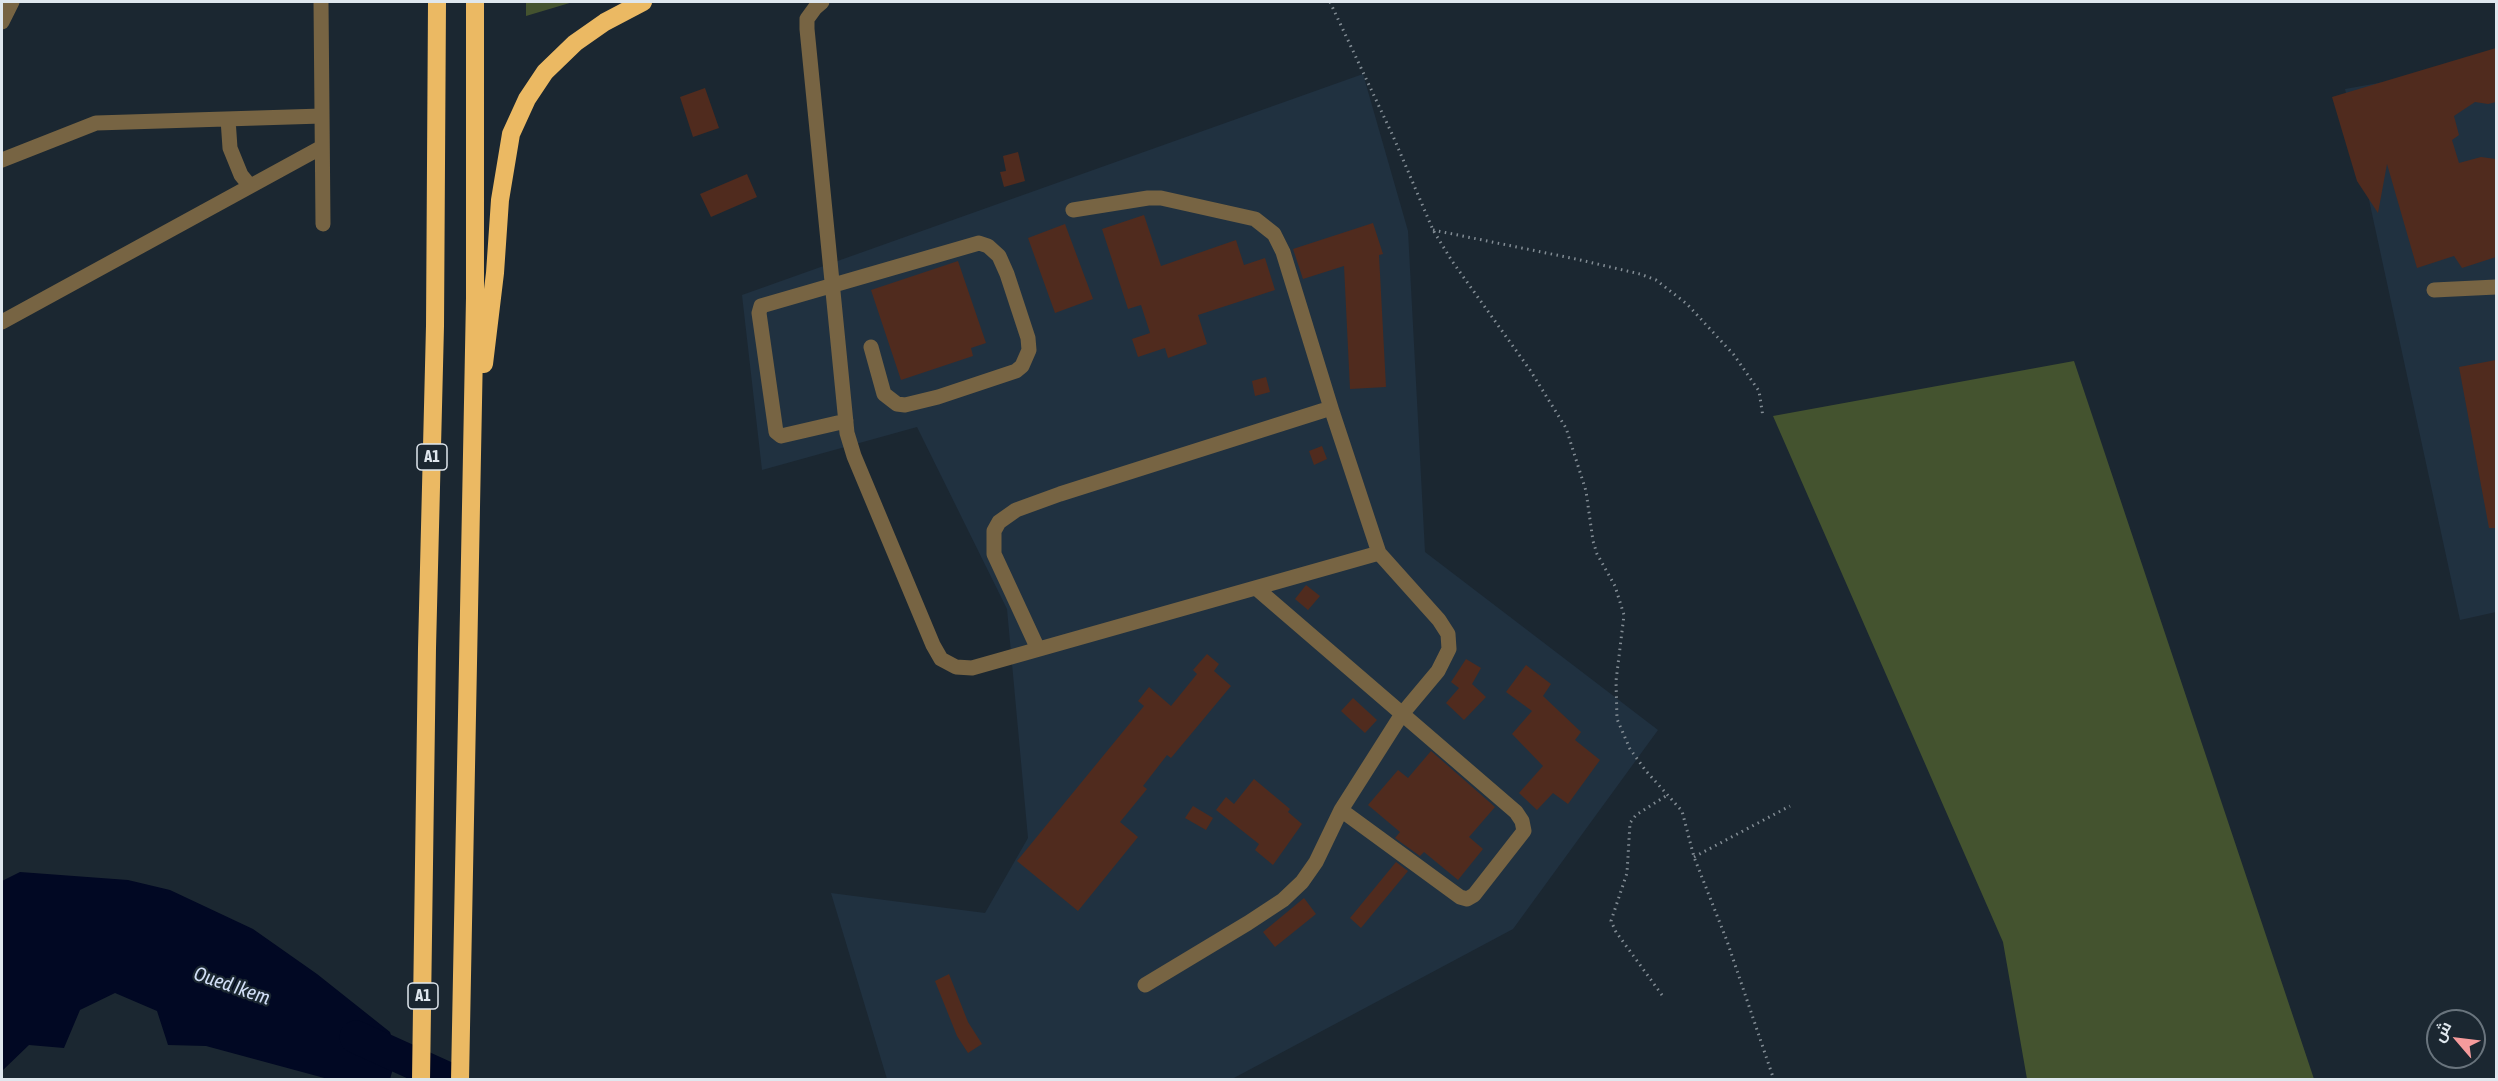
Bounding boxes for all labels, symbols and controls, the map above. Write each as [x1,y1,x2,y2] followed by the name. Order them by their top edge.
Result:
[417,444,447,470] road number: A1
[191,962,273,1010] water label: Oued Ikem
[408,983,438,1009] road number: A1
[2426,1009,2486,1069] north arrow
[2429,1018,2455,1045] text: ش

